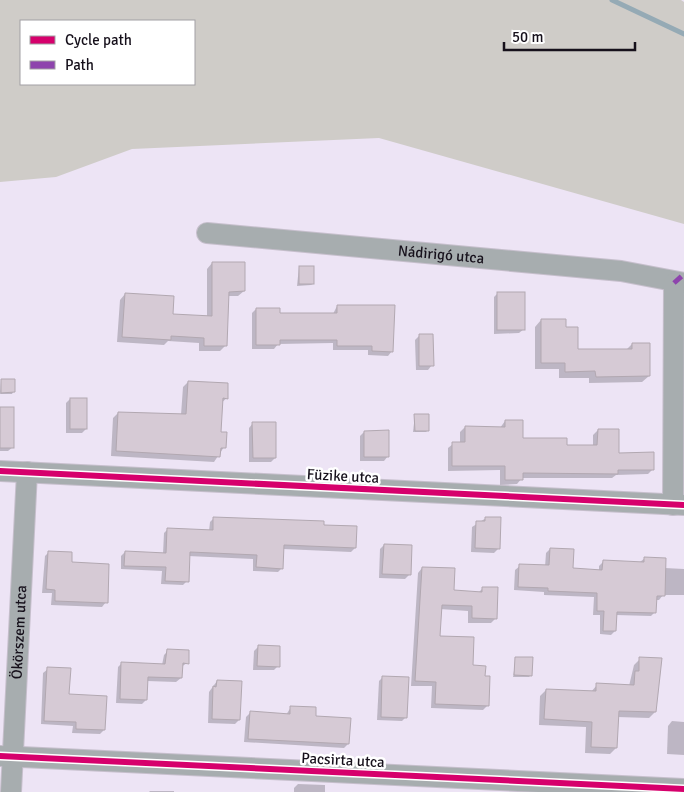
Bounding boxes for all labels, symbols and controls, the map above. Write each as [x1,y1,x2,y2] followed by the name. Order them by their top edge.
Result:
[20,20,195,85] legend
[504,20,635,52] scale bar
[512,28,543,46] text: 50 m
[65,31,132,49] text: Cycle path
[65,56,94,74] text: Path
[397,242,485,267] street label: Nádirigó utca
[306,465,380,487] street label: Füzike utca
[8,585,30,680] street label: Ökörszem utca
[301,749,385,771] street label: Pacsirta utca

